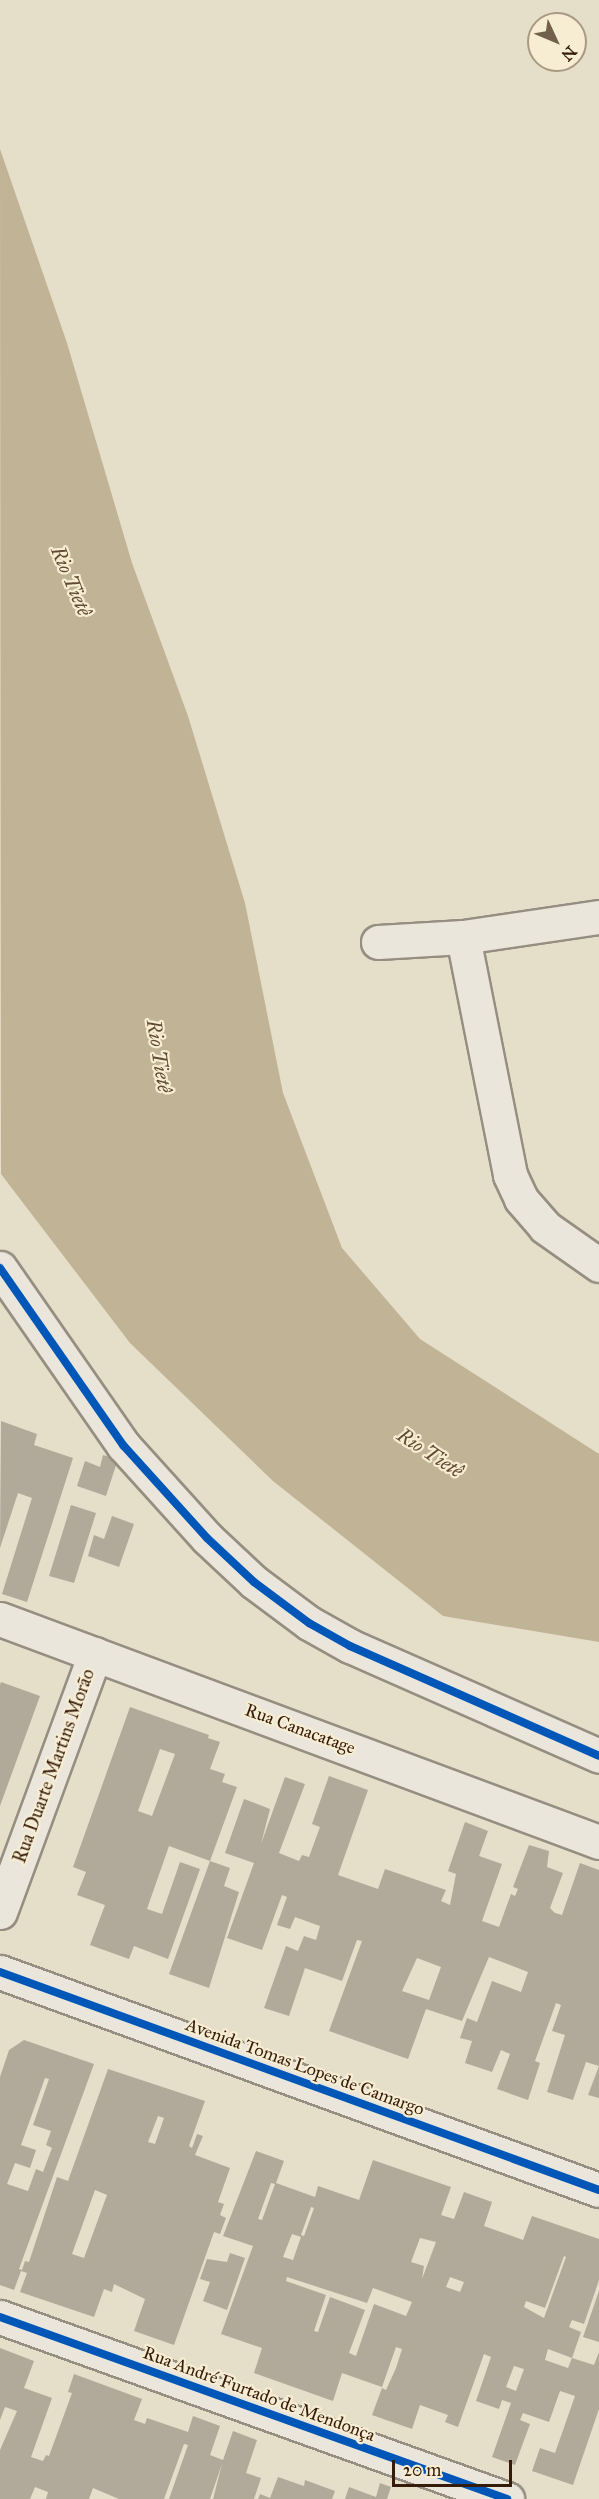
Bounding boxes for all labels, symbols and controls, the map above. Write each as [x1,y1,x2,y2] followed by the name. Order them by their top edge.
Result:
[527,12,587,72] north arrow
[557,42,580,65] text: N
[46,543,96,619] water label: Rio Tietê
[141,1018,177,1094] water label: Rio Tietê
[393,1423,467,1483] water label: Rio Tietê
[9,1666,99,1866] street label: Rua Duarte Martins Morão
[242,1699,358,1759] street label: Rua Canacatage
[183,2014,427,2120] street label: Avenida Tomas Lopes de Camargo
[140,2342,378,2446] street label: Rua André Furtado de Mendonça
[395,2448,515,2486] scale bar
[403,2459,441,2481] text: 20 m

